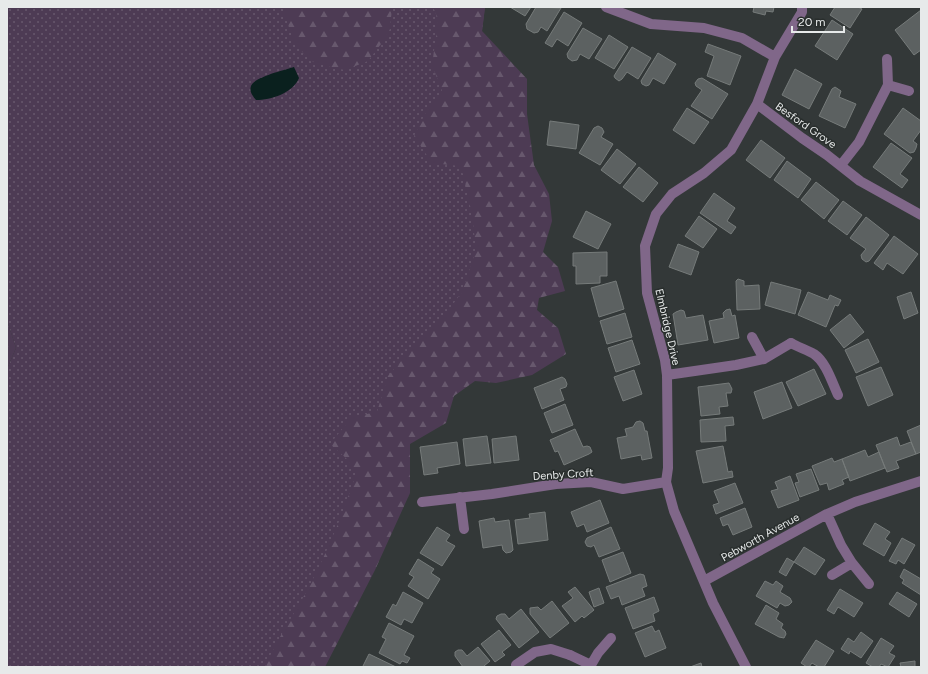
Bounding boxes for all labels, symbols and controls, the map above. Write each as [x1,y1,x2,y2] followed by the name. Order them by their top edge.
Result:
[792,8,844,34] scale bar
[798,15,826,29] text: 20 m
[773,100,839,151] street label: Besford Grove
[652,288,683,367] street label: Elmbridge Drive
[532,466,594,483] street label: Denby Croft
[719,511,802,564] street label: Pebworth Avenue

